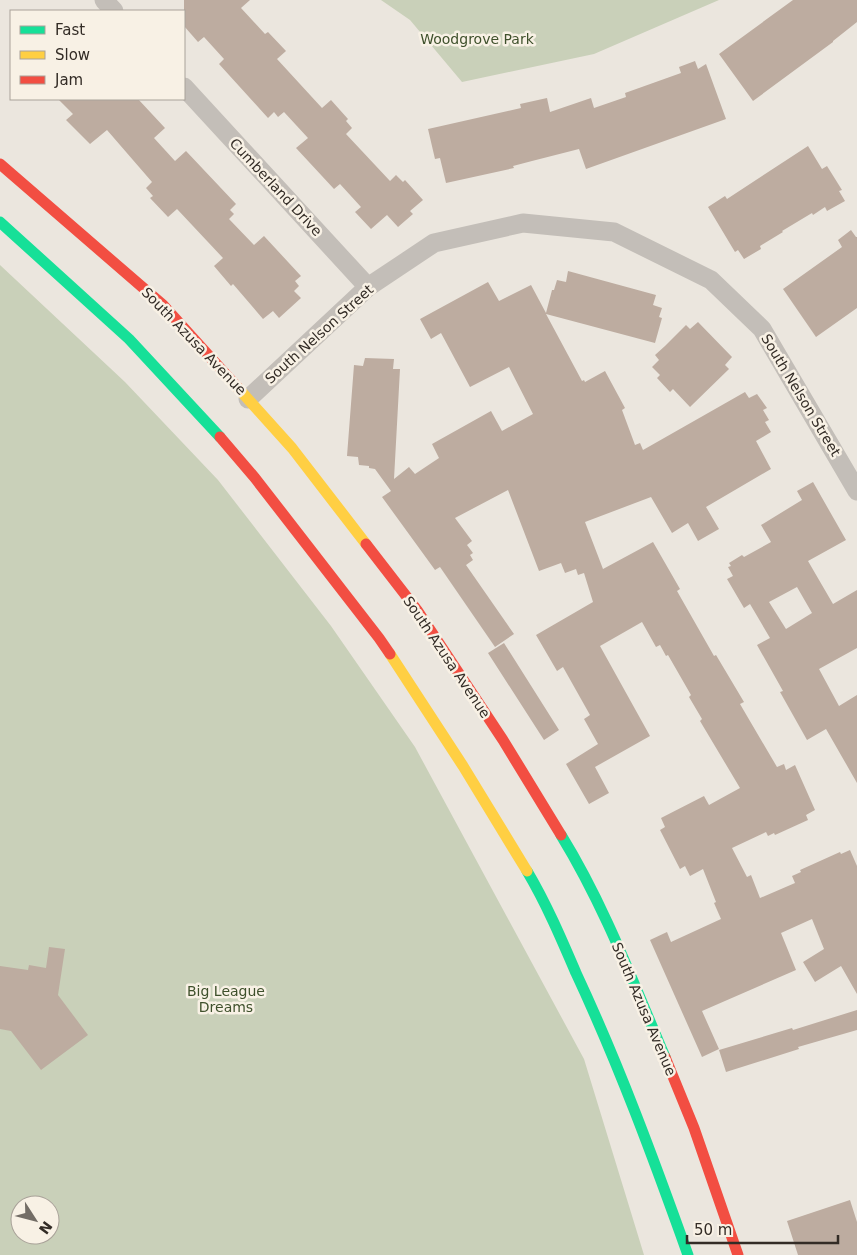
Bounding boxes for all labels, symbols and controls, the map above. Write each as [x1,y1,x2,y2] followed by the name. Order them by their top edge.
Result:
[10,10,185,100] legend
[55,21,85,39] text: Fast
[420,31,535,47] park label: Woodgrove Park
[55,46,90,64] text: Slow
[54,71,83,89] text: Jam
[227,135,325,239] street label: Cumberland Drive
[262,281,377,387] street label: South Nelson Street
[138,284,250,398] street label: South Azusa Avenue
[758,331,844,459] street label: South Nelson Street
[400,593,494,721] street label: South Azusa Avenue
[609,940,679,1078] street label: South Azusa Avenue
[187,983,265,1015] park label: Big League Dreams
[10,1195,60,1245] north arrow
[687,1212,838,1244] scale bar
[36,1218,55,1237] text: N
[694,1221,732,1239] text: 50 m

